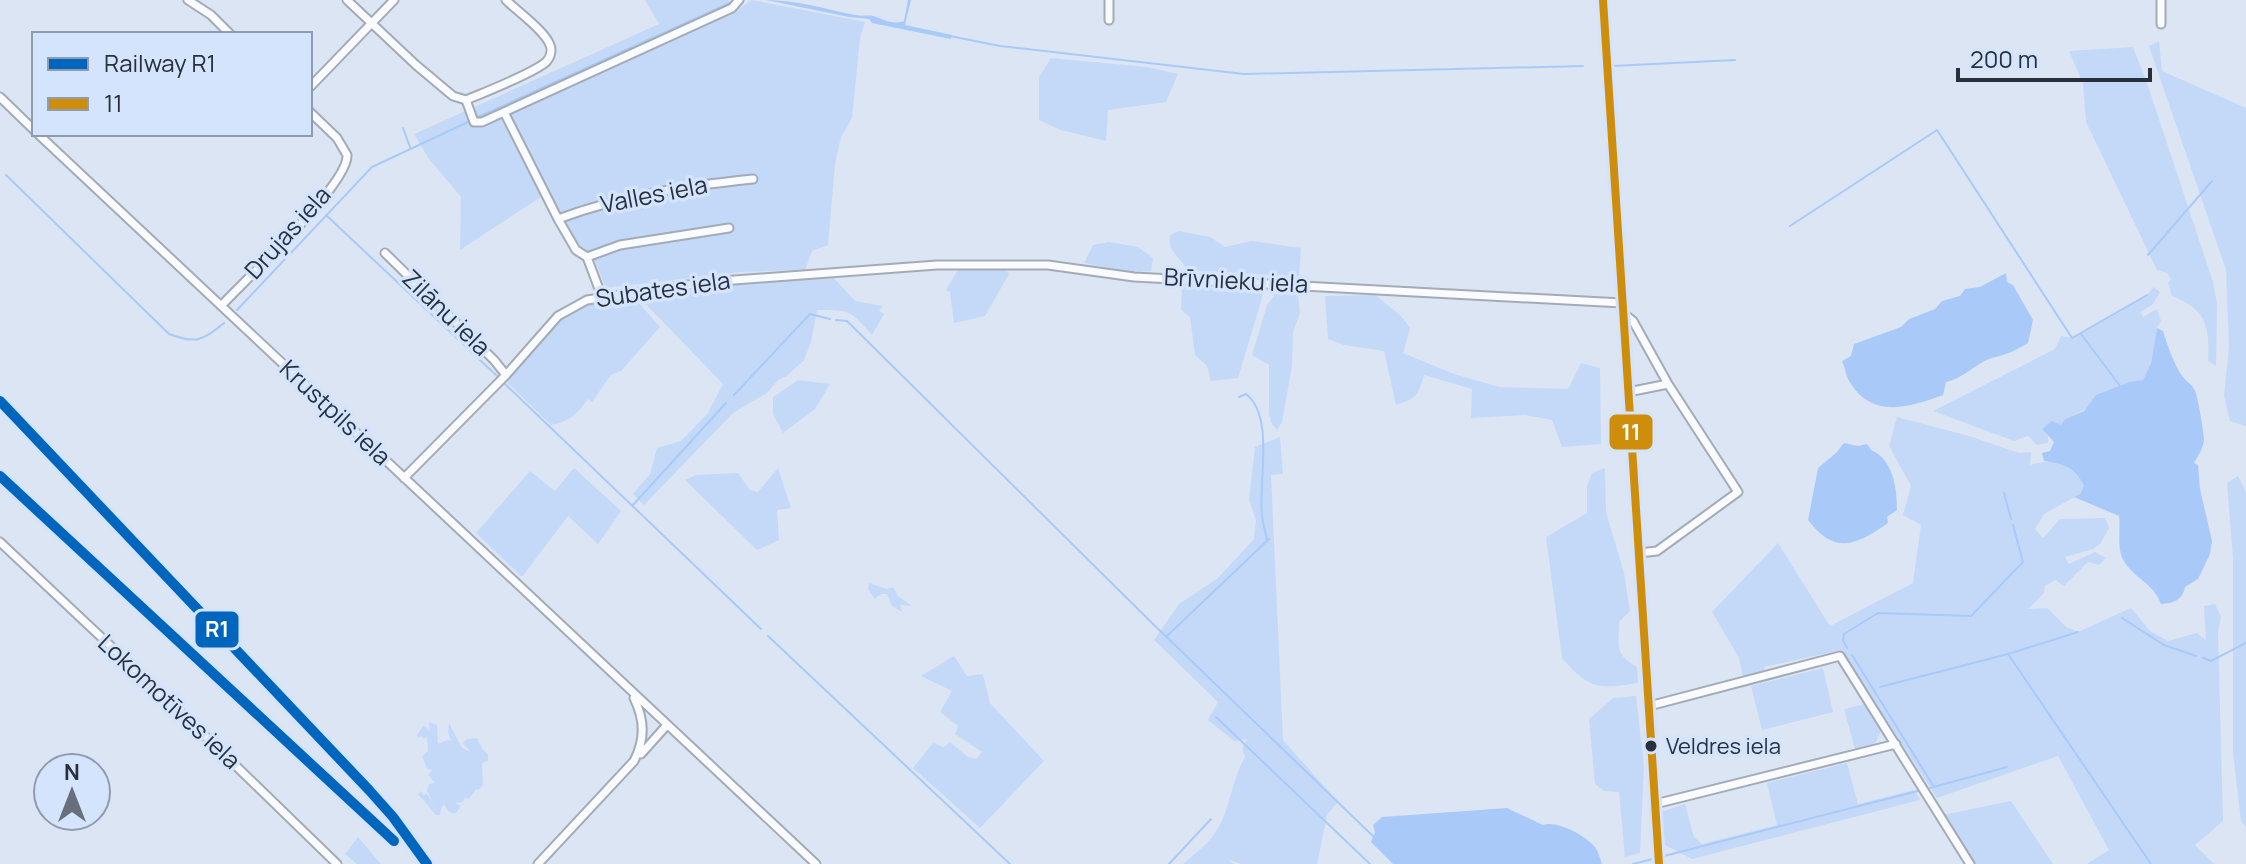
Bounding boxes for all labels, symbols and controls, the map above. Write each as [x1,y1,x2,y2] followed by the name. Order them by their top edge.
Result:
[32,32,312,136] legend
[1958,32,2150,82] scale bar
[1970,42,2038,75] text: 200 m
[104,46,216,79] text: Railway R1
[104,86,123,119] text: 11
[598,167,710,220] street label: Valles iela
[236,178,337,286] street label: Drujas iela
[1163,259,1309,300] street label: Brīvnieku iela
[396,261,498,362] street label: Zilānu iela
[593,263,732,314] street label: Subates iela
[273,352,399,472] street label: Krustpils iela
[1608,413,1654,451] line badge: 11
[1621,417,1641,447] text: 11
[194,610,240,649] line badge: R1
[205,614,229,644] text: R1
[92,626,248,776] street label: Lokomotīves iela
[1666,731,1781,761] place label: Veldres iela
[1643,738,1659,754] marker: Veldres iela
[32,752,112,832] north arrow
[64,757,80,787] text: N

